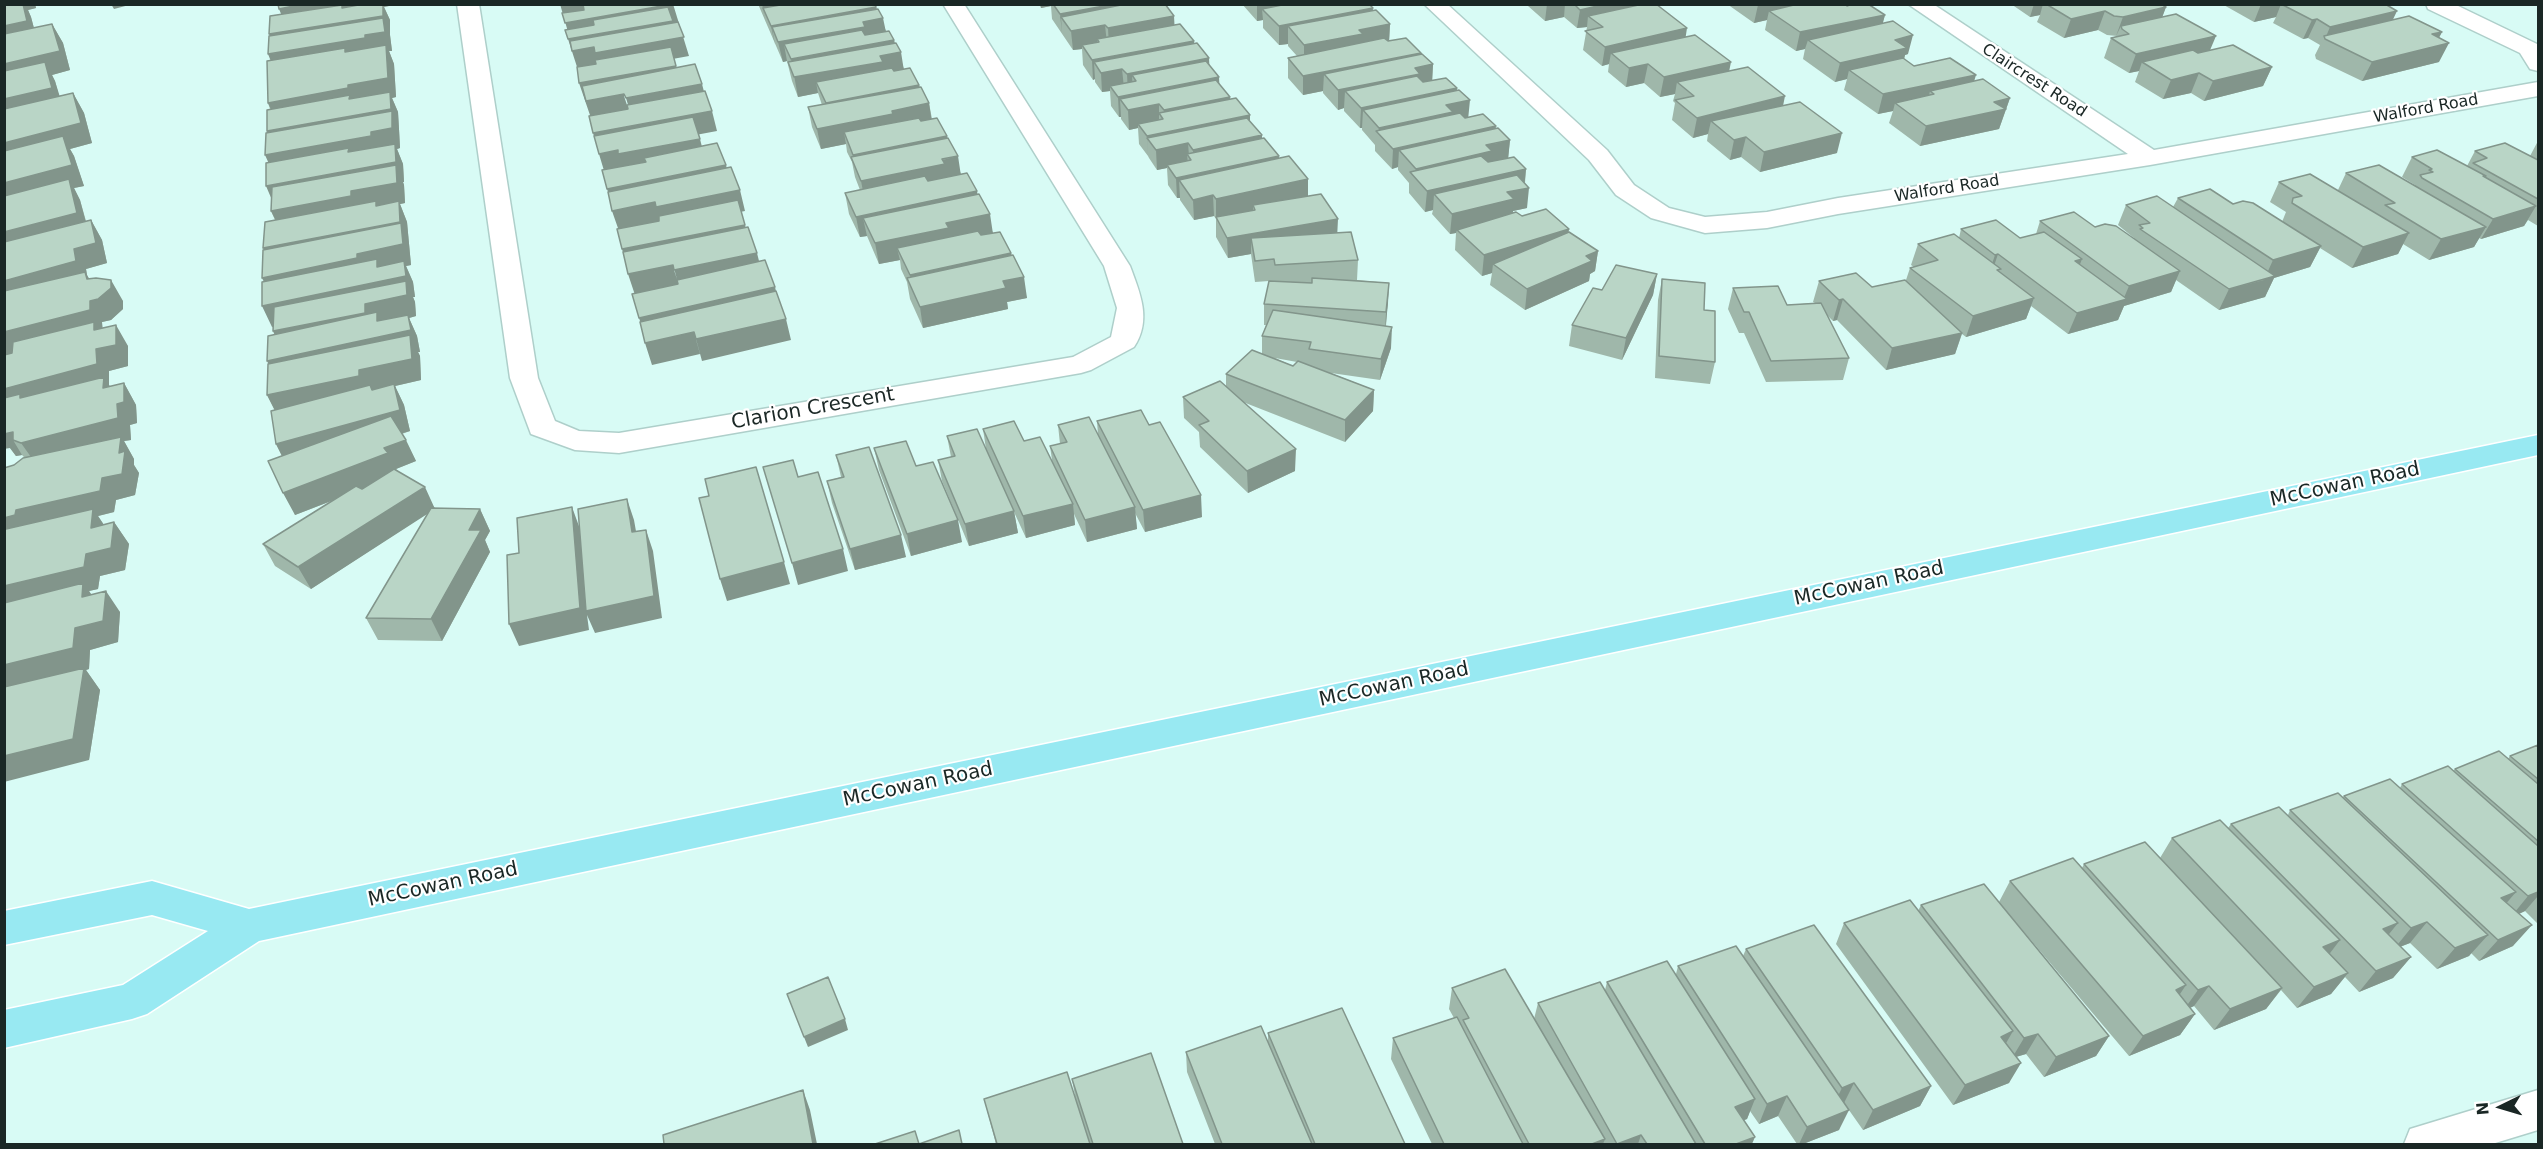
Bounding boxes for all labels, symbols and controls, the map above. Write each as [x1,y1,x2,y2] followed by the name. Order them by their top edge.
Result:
[1978,40,2090,122] street label: Claircrest Road
[2372,90,2480,128] street label: Walford Road
[1893,171,2001,207] street label: Walford Road
[730,383,896,435] street label: Clarion Crescent
[2268,457,2422,513] street label: McCowan Road
[1792,556,1946,612] street label: McCowan Road
[1317,657,1471,713] street label: McCowan Road
[841,757,995,813] street label: McCowan Road
[366,857,520,913] street label: McCowan Road
[2471,1077,2531,1137] north arrow
[2473,1101,2493,1116] text: N

